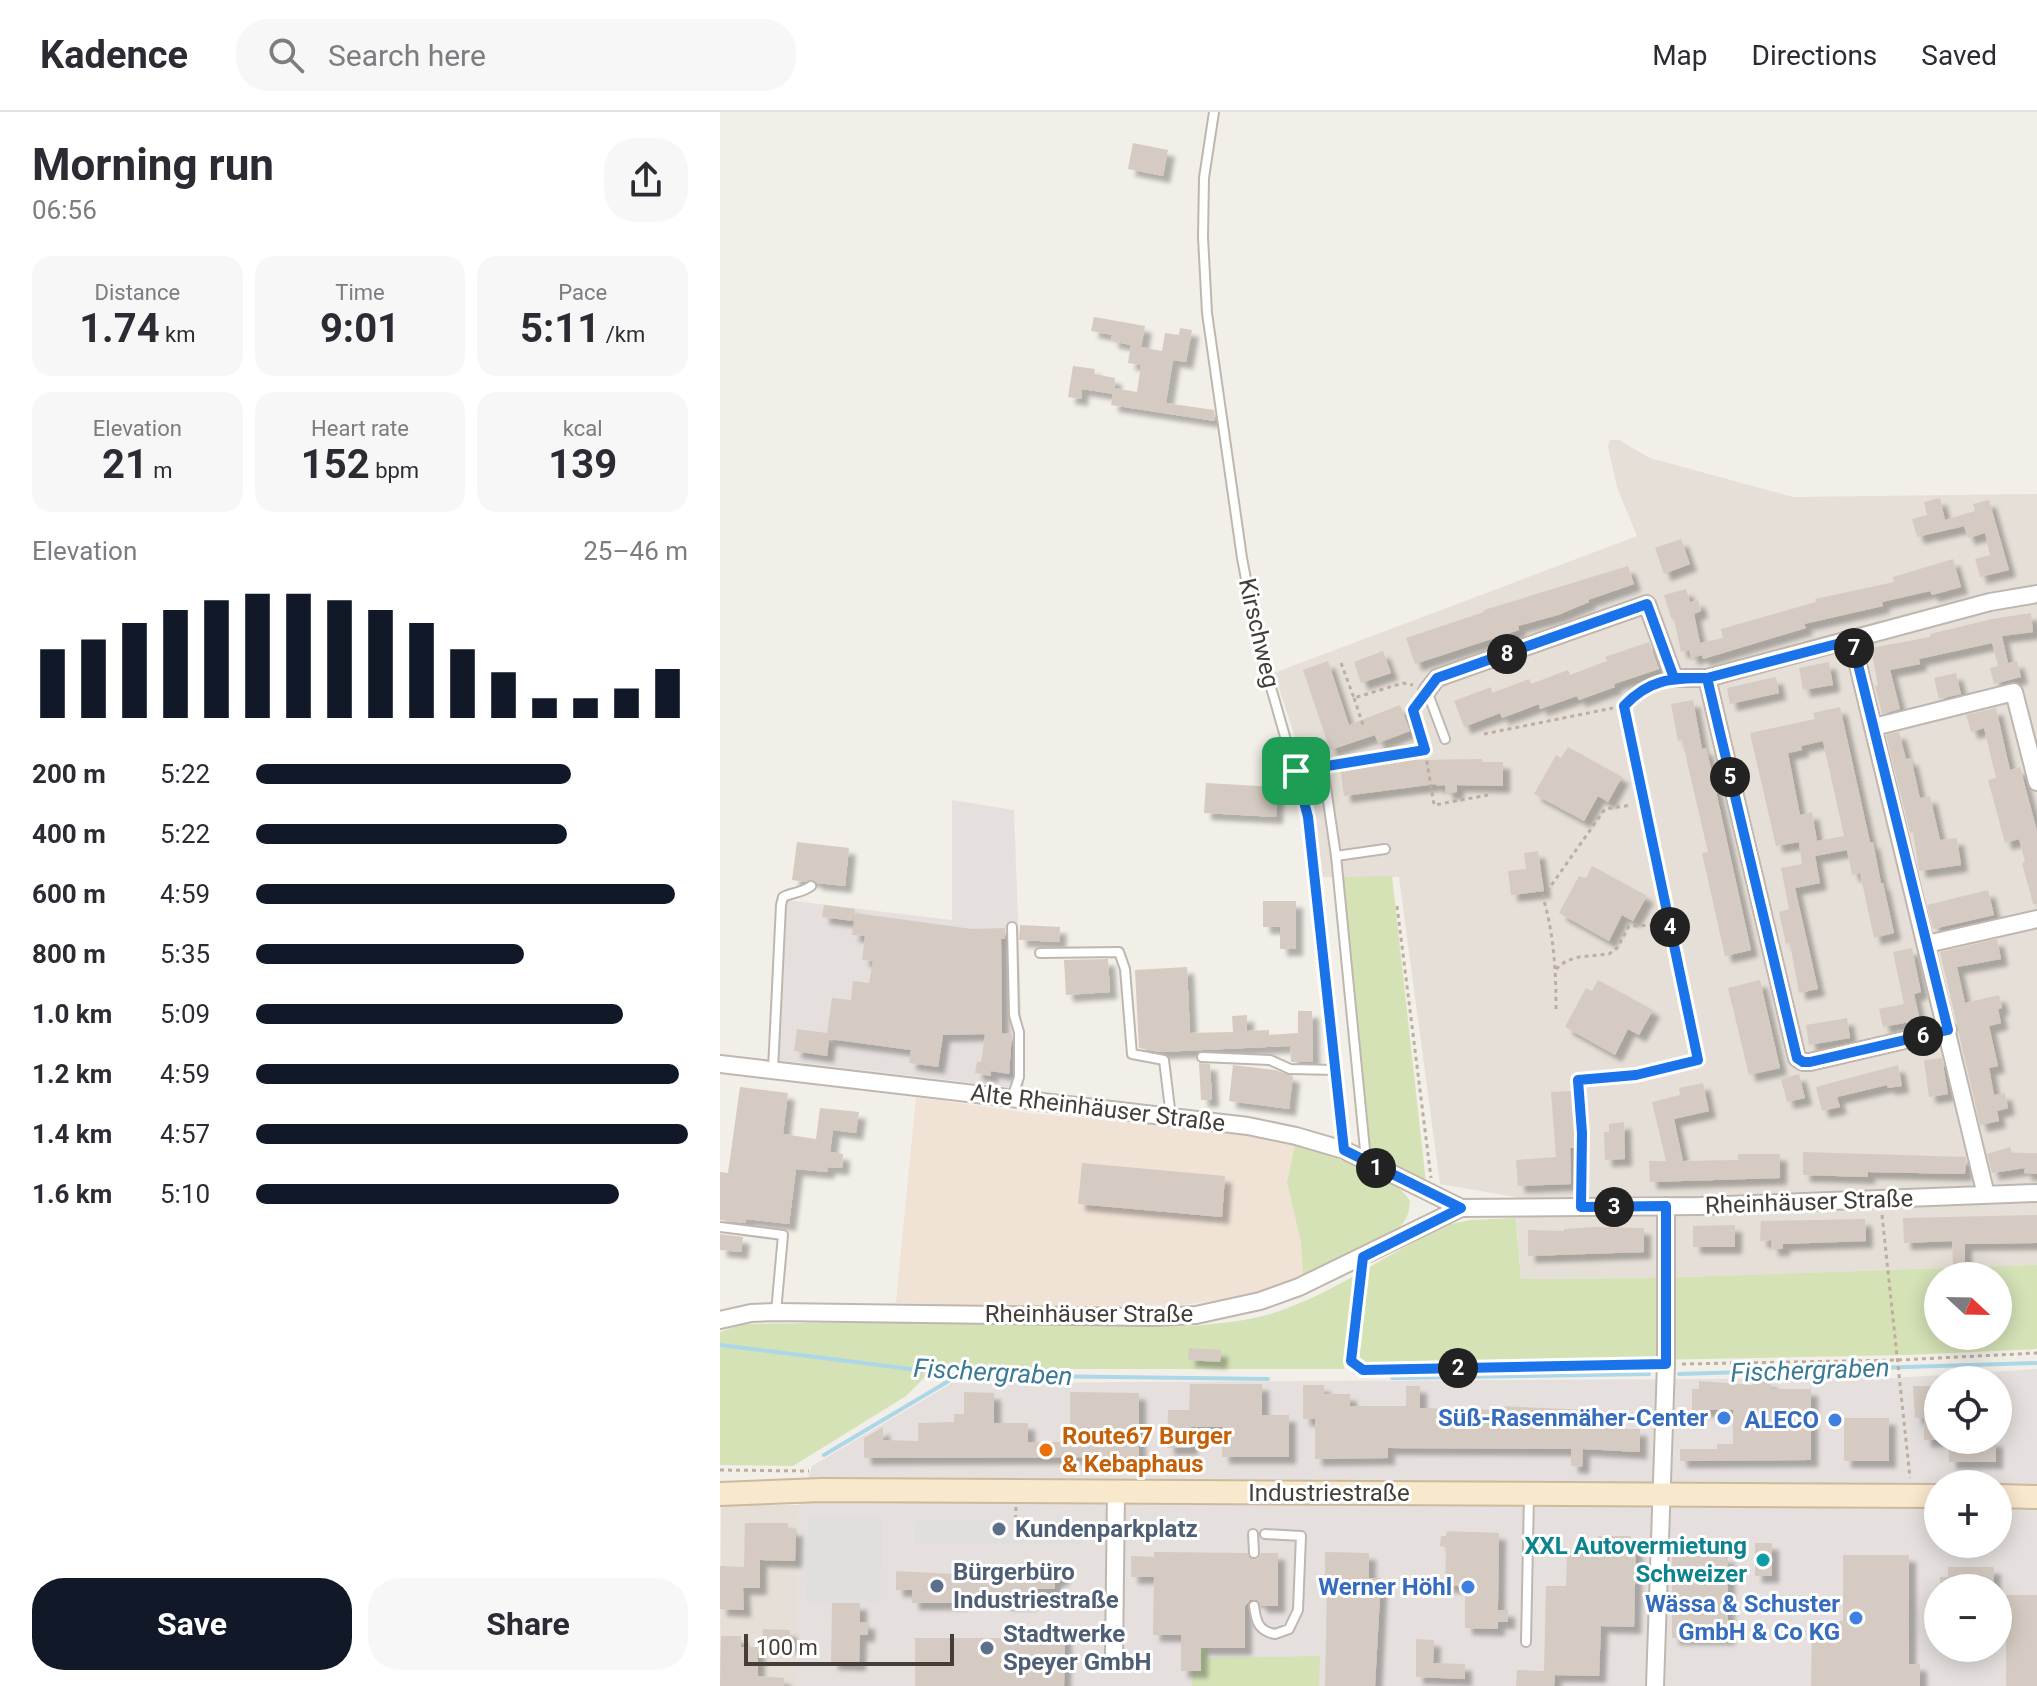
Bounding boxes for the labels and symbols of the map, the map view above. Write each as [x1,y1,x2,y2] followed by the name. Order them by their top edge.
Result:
[1233,576,1285,690] street label: Kirschweg
[1834,628,1874,668] pin: 7
[1487,634,1527,674] pin: 8
[1262,737,1330,805] pin
[1710,757,1750,797] pin: 5
[1650,907,1690,947] pin: 4
[1903,1016,1943,1056] pin: 6
[969,1078,1227,1138] street label: Alte Rheinhäuser Straße
[1356,1148,1396,1188] pin: 1
[1704,1184,1914,1220] street label: Rheinhäuser Straße
[1594,1187,1634,1227] pin: 3
[1924,1262,2012,1350] north arrow
[985,1300,1193,1328] street label: Rheinhäuser Straße
[1438,1348,1478,1388] pin: 2
[1730,1352,1890,1388] water label: Fischergraben
[913,1353,1073,1391] water label: Fischergraben
[1438,1404,1708,1432] place label: Süß-Rasenmäher-Center
[1744,1406,1819,1434] place label: ALECO
[1715,1409,1733,1427] marker: Süß-Rasenmäher-Center
[1826,1411,1844,1429] marker: ALECO
[1062,1422,1232,1478] place label: Route67 Burger & Kebaphaus
[1037,1441,1055,1459] marker: Route67 Burger & Kebaphaus
[1248,1479,1410,1507] street label: Industriestraße
[1015,1515,1198,1543] place label: Kundenparkplatz
[990,1520,1008,1538] marker: Kundenparkplatz
[1524,1532,1747,1588] place label: XXL Autovermietung Schweizer
[1754,1551,1772,1569] marker: XXL Autovermietung Schweizer
[953,1558,1119,1614] place label: Bürgerbüro Industriestraße
[1318,1573,1452,1601] place label: Werner Höhl
[928,1577,946,1595] marker: Bürgerbüro Industriestraße
[1459,1578,1477,1596] marker: Werner Höhl
[1645,1590,1840,1646] place label: Wässa & Schuster GmbH & Co KG
[1847,1609,1865,1627] marker: Wässa & Schuster GmbH & Co KG
[1003,1620,1151,1676] place label: Stadtwerke Speyer GmbH
[744,1630,954,1666] scale bar
[978,1639,996,1657] marker: Stadtwerke Speyer GmbH

